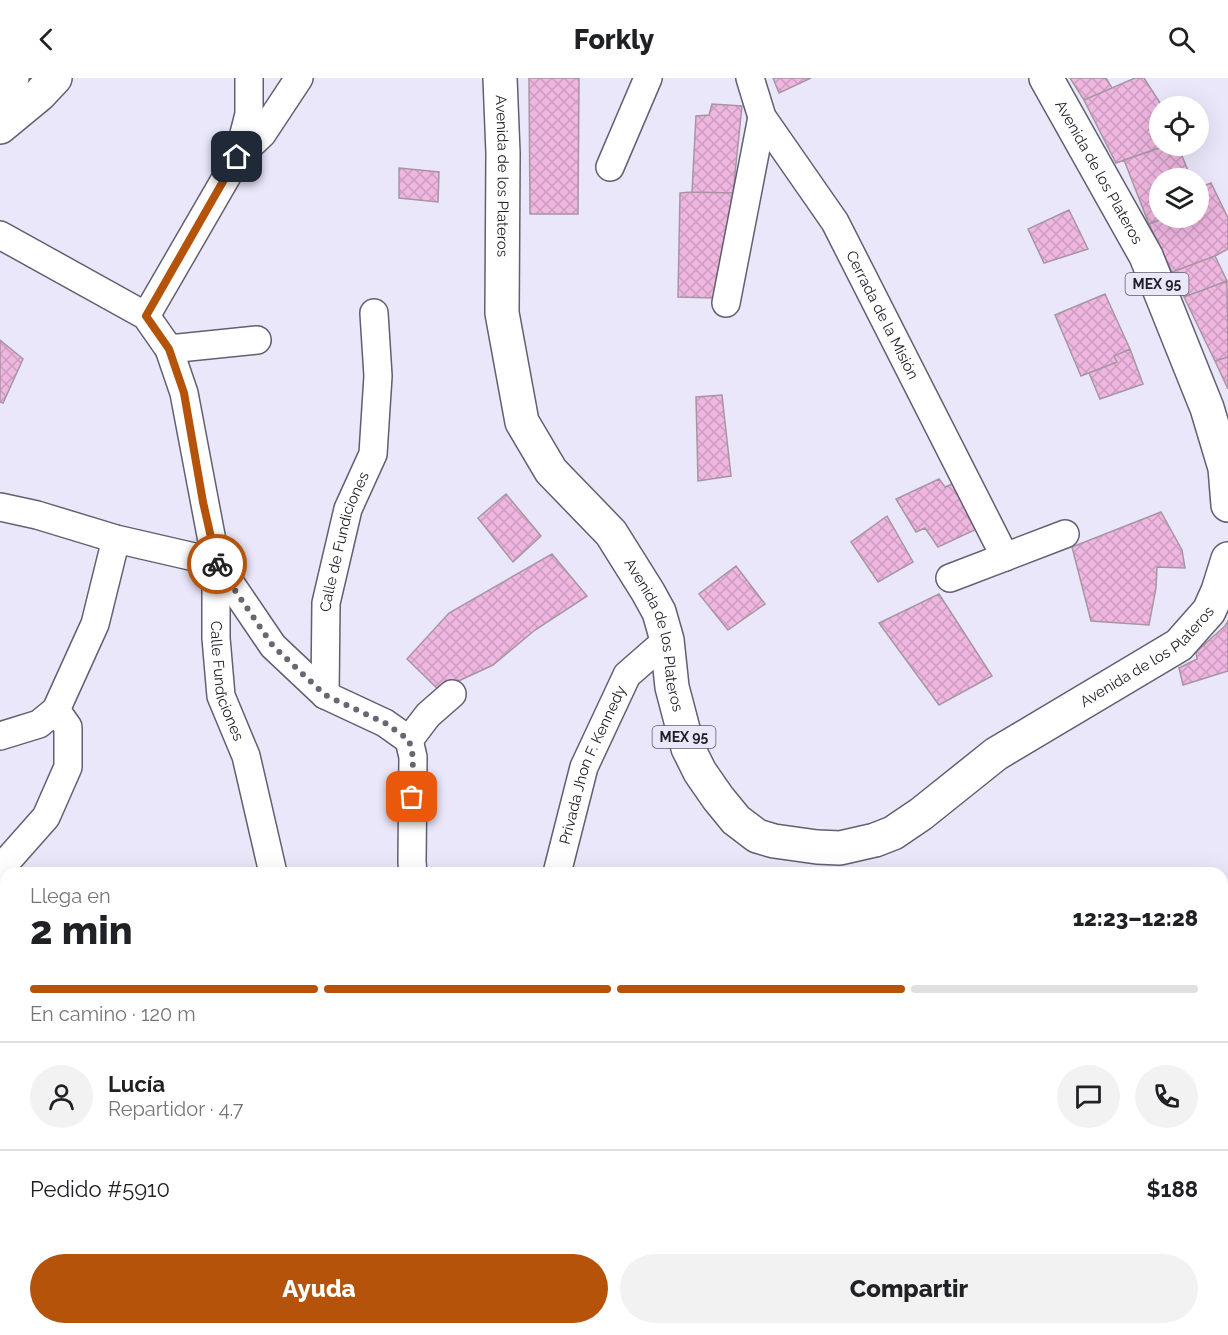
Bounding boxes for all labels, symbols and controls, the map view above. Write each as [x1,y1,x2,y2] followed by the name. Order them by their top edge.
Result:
[30,23,63,56] icon: back
[1165,23,1198,56] icon: search
[574,24,654,55] text: Forkly
[492,95,512,257] street label: Avenida de los Plateros
[1149,96,1209,228] map controls
[1149,96,1209,156] button: locate
[1051,97,1146,247] street label: Avenida de los Plateros
[211,131,262,182] pin
[220,140,253,173] icon: home
[1149,168,1209,228] button: layers
[842,248,922,382] street label: Cerrada de la Misión
[1126,273,1188,295] road number: MEX 95
[317,469,373,612] street label: Calle de Fundiciones
[187,534,247,594] courier
[201,548,234,581] icon: bike
[620,555,687,714] street label: Avenida de los Plateros
[1077,603,1218,711] street label: Avenida de los Plateros
[207,621,248,744] street label: Calle Fundiciones
[556,683,630,846] street label: Privada Jhon F. Kennedy
[652,726,716,748] road number: MEX 95
[386,771,437,822] pin
[395,780,428,813] icon: bag
[30,884,111,908] text: Llega en
[1073,905,1198,931] text: 12:23–12:28
[30,907,133,953] text: 2 min
[30,1002,196,1026] text: En camino · 120 m
[30,1065,93,1128] button: person
[1057,1065,1120,1128] button: chat
[1135,1065,1198,1128] button: phone
[108,1071,165,1097] text: Lucía
[108,1097,244,1121] text: Repartidor · 4.7
[30,1176,170,1202] text: Pedido #5910
[1147,1176,1198,1202] text: $188
[30,1254,608,1323] button: Ayuda
[620,1254,1198,1323] button: Compartir

